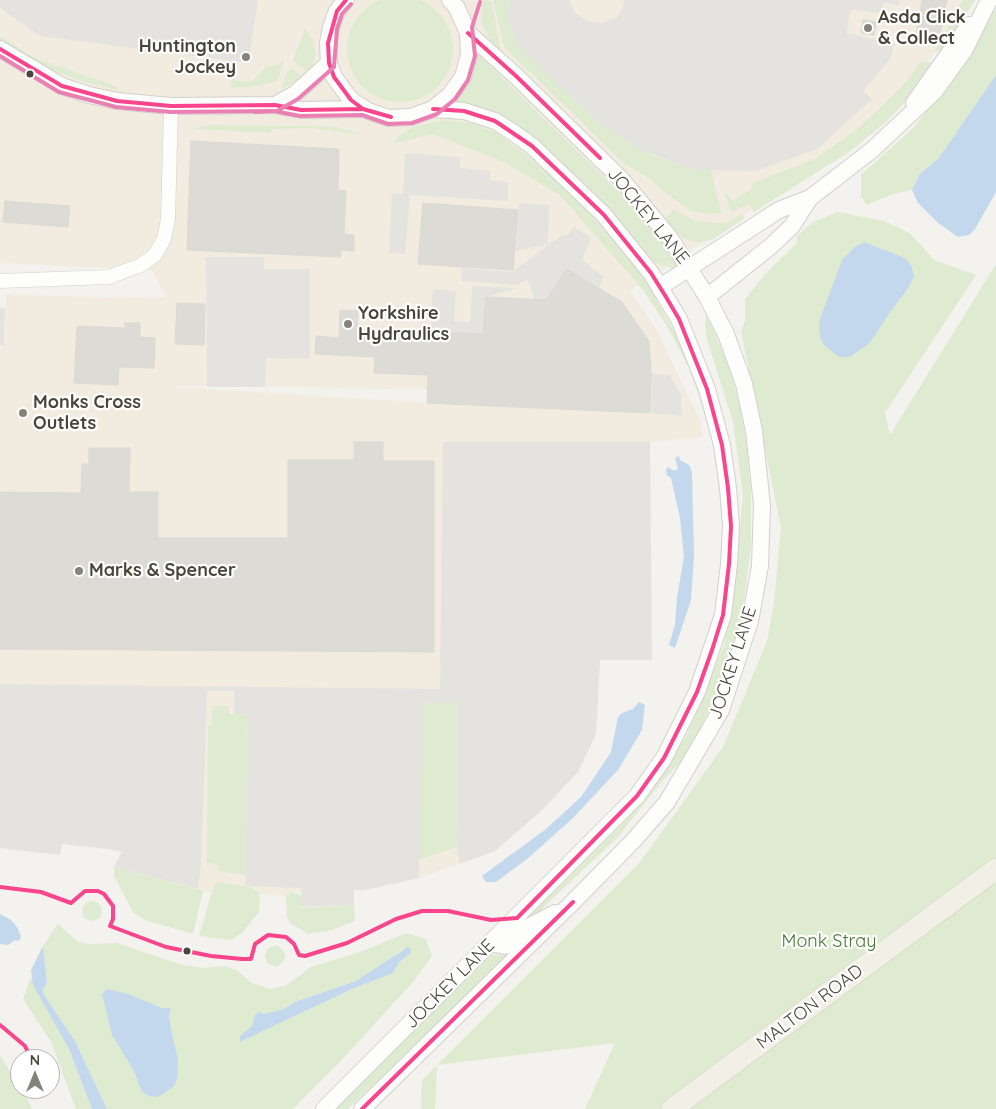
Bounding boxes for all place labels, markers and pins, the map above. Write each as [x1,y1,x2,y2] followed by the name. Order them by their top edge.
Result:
[878,7,966,50] place label: Asda Click & Collect
[862,22,874,34] marker: Asda Click & Collect
[139,36,236,78] place label: Huntington Jockey
[240,51,252,63] marker: Huntington Jockey
[25,69,35,79] unlabelled marker
[358,303,449,346] place label: Yorkshire Hydraulics
[342,318,354,330] marker: Yorkshire Hydraulics
[33,392,141,434] place label: Monks Cross Outlets
[17,407,29,419] marker: Monks Cross Outlets
[89,560,236,582] place label: Marks & Spencer
[73,565,85,577] marker: Marks & Spencer
[182,946,192,956] unlabelled marker

